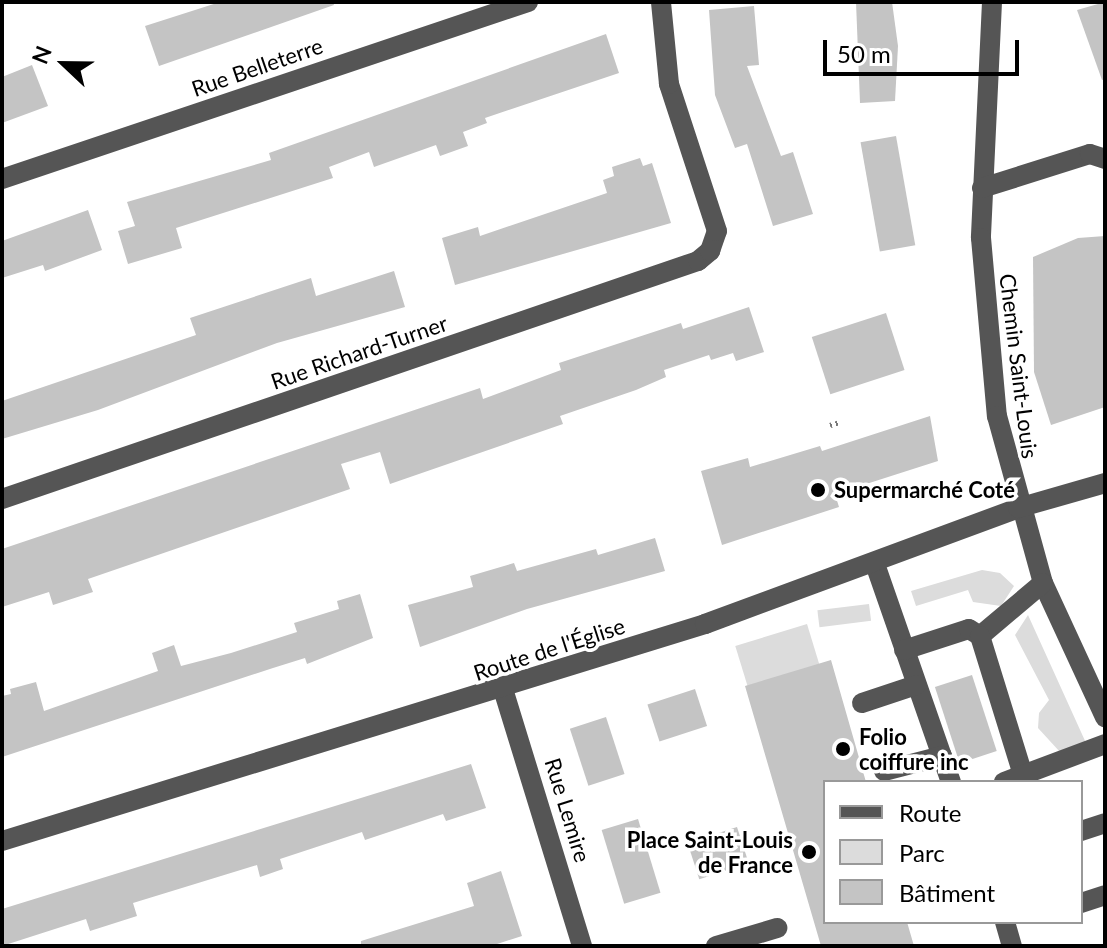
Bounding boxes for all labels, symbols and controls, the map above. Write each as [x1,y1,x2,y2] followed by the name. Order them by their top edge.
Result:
[24,24,104,104] north arrow
[827,24,1023,74] scale bar
[188,32,326,102] street label: Rue Belleterre
[837,39,891,68] text: 50 m
[26,42,57,68] text: N
[995,272,1043,460] street label: Chemin Saint-Louis
[267,309,451,395] street label: Rue Richard-Turner
[834,477,1015,503] place label: Supermarché Coté
[809,481,827,499] marker: Supermarché Coté
[470,612,628,686] street label: Route de l'Église
[859,723,969,774] place label: Folio coiffure inc
[834,740,852,758] marker: Folio coiffure inc
[540,755,596,865] street label: Rue Lemire
[823,780,1083,924] legend
[899,798,961,827] text: Route
[627,826,793,878] place label: Place Saint-Louis de France
[899,838,945,867] text: Parc
[800,843,818,861] marker: Place Saint-Louis de France
[899,878,995,907] text: Bâtiment

